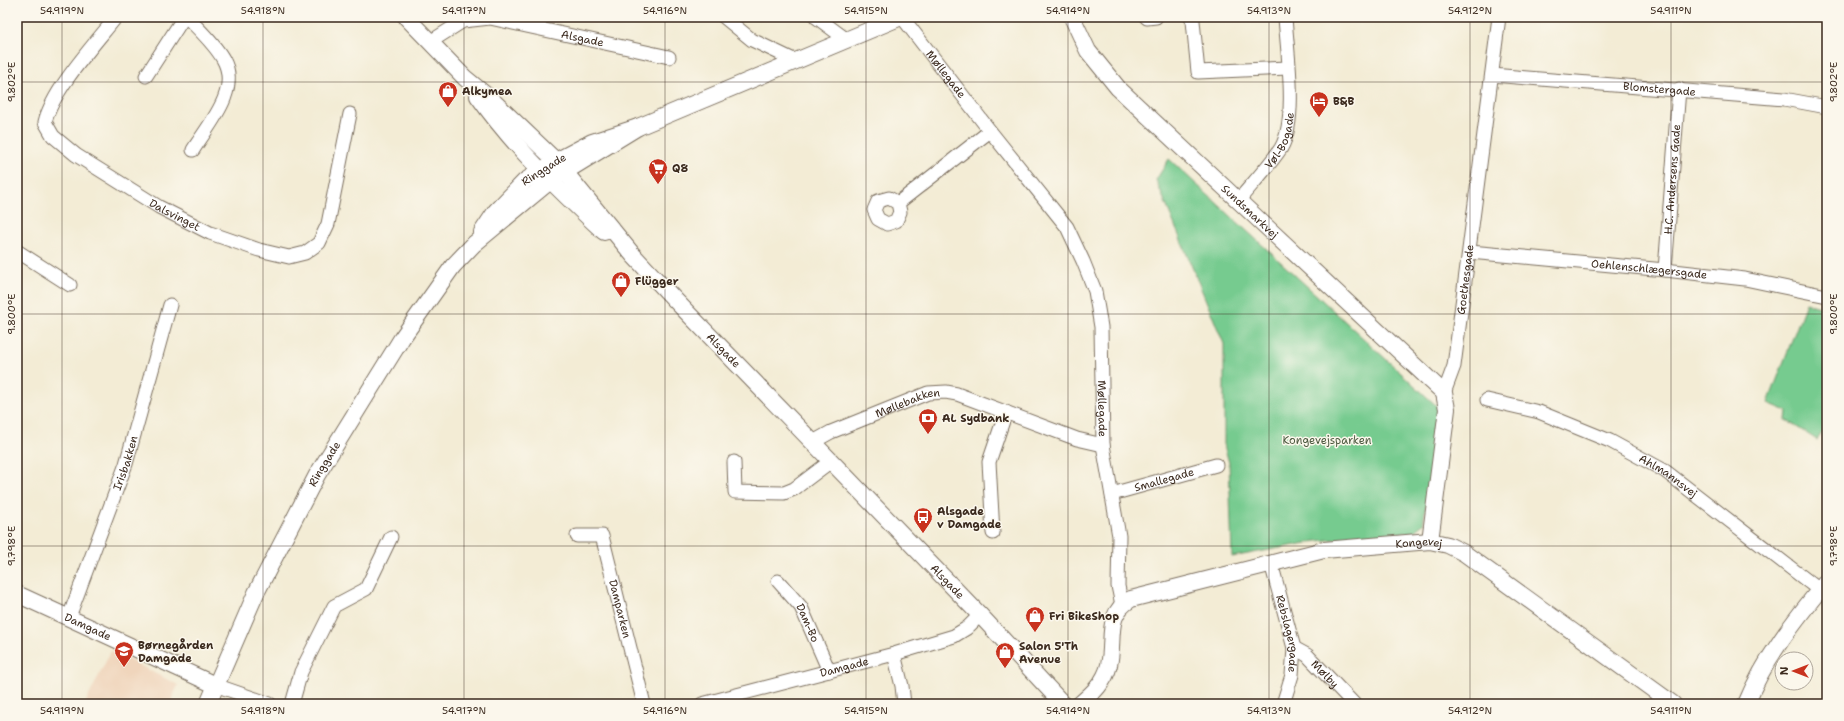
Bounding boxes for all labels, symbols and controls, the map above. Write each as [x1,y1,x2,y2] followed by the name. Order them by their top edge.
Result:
[40,4,84,17] text: 54.919°N
[241,4,285,17] text: 54.918°N
[442,4,486,17] text: 54.917°N
[643,4,687,17] text: 54.916°N
[844,4,888,17] text: 54.915°N
[1046,4,1090,17] text: 54.914°N
[1247,4,1291,17] text: 54.913°N
[1448,4,1492,17] text: 54.912°N
[1650,4,1692,17] text: 54.911°N
[560,27,605,51] street label: Alsgade
[922,47,969,101] street label: Møllegade
[5,62,18,102] text: 9.802°E
[1827,62,1840,102] text: 9.802°E
[1622,79,1696,100] street label: Blomstergade
[437,80,459,108] shop icon: Alkymea
[462,84,513,99] place label: Alkymea
[1308,90,1330,118] hotel icon: B&B
[1333,94,1354,109] place label: B&B
[1261,112,1298,172] street label: Vøl-Bogade
[1661,124,1684,235] street label: H.C. Andersens Gade
[519,150,569,189] street label: Ringgade
[647,157,669,185] supermarket icon: Q8
[672,161,688,176] place label: Q8
[1218,181,1282,242] street label: Sundsmarkvej
[146,196,203,235] street label: Dalsvinget
[1454,244,1478,315] street label: Goethesgade
[1591,256,1708,283] street label: Oehlenschlægersgade
[610,270,632,298] shop icon: Flügger
[635,274,679,289] place label: Flügger
[5,293,18,335] text: 9.800°E
[1827,293,1840,335] text: 9.800°E
[703,330,744,371] street label: Alsgade
[1094,380,1110,437] street label: Møllegade
[873,385,941,421] street label: Møllebakken
[917,407,939,435] bank icon: AL Sydbank
[942,411,1010,426] place label: AL Sydbank
[1283,433,1372,448] park label: Kongevejsparken
[110,434,142,493] street label: Irisbakken
[305,439,344,489] street label: Ringgade
[1636,451,1700,501] street label: Ahlmannsvej
[1133,465,1196,495] street label: Smallegade
[937,504,1002,532] place label: Alsgade v Damgade
[912,506,934,534] bus stop icon: Alsgade v Damgade
[5,526,18,566] text: 9.798°E
[1827,526,1840,566] text: 9.798°E
[1395,534,1444,552] street label: Kongevej
[927,561,968,603] street label: Alsgade
[605,578,634,640] street label: Damparken
[1272,593,1301,673] street label: Rebslagergade
[792,601,823,645] street label: Dam-Bo
[1024,605,1046,633] shop icon: Fri BikeShop
[1049,609,1119,624] place label: Fri BikeShop
[62,610,113,644] street label: Damgade
[138,638,214,666] place label: Børnegården Damgade
[1019,639,1079,667] place label: Salon 5'Th Avenue
[113,640,135,668] school or university icon: Børnegården Damgade
[994,641,1016,669] shop icon: Salon 5'Th Avenue
[1774,651,1814,691] north arrow
[818,654,870,681] street label: Damgade
[1308,657,1342,692] street label: Mølby
[1777,666,1792,675] text: N
[40,704,84,717] text: 54.919°N
[241,704,285,717] text: 54.918°N
[442,704,486,717] text: 54.917°N
[643,704,687,717] text: 54.916°N
[844,704,888,717] text: 54.915°N
[1046,704,1090,717] text: 54.914°N
[1247,704,1291,717] text: 54.913°N
[1448,704,1492,717] text: 54.912°N
[1650,704,1692,717] text: 54.911°N

